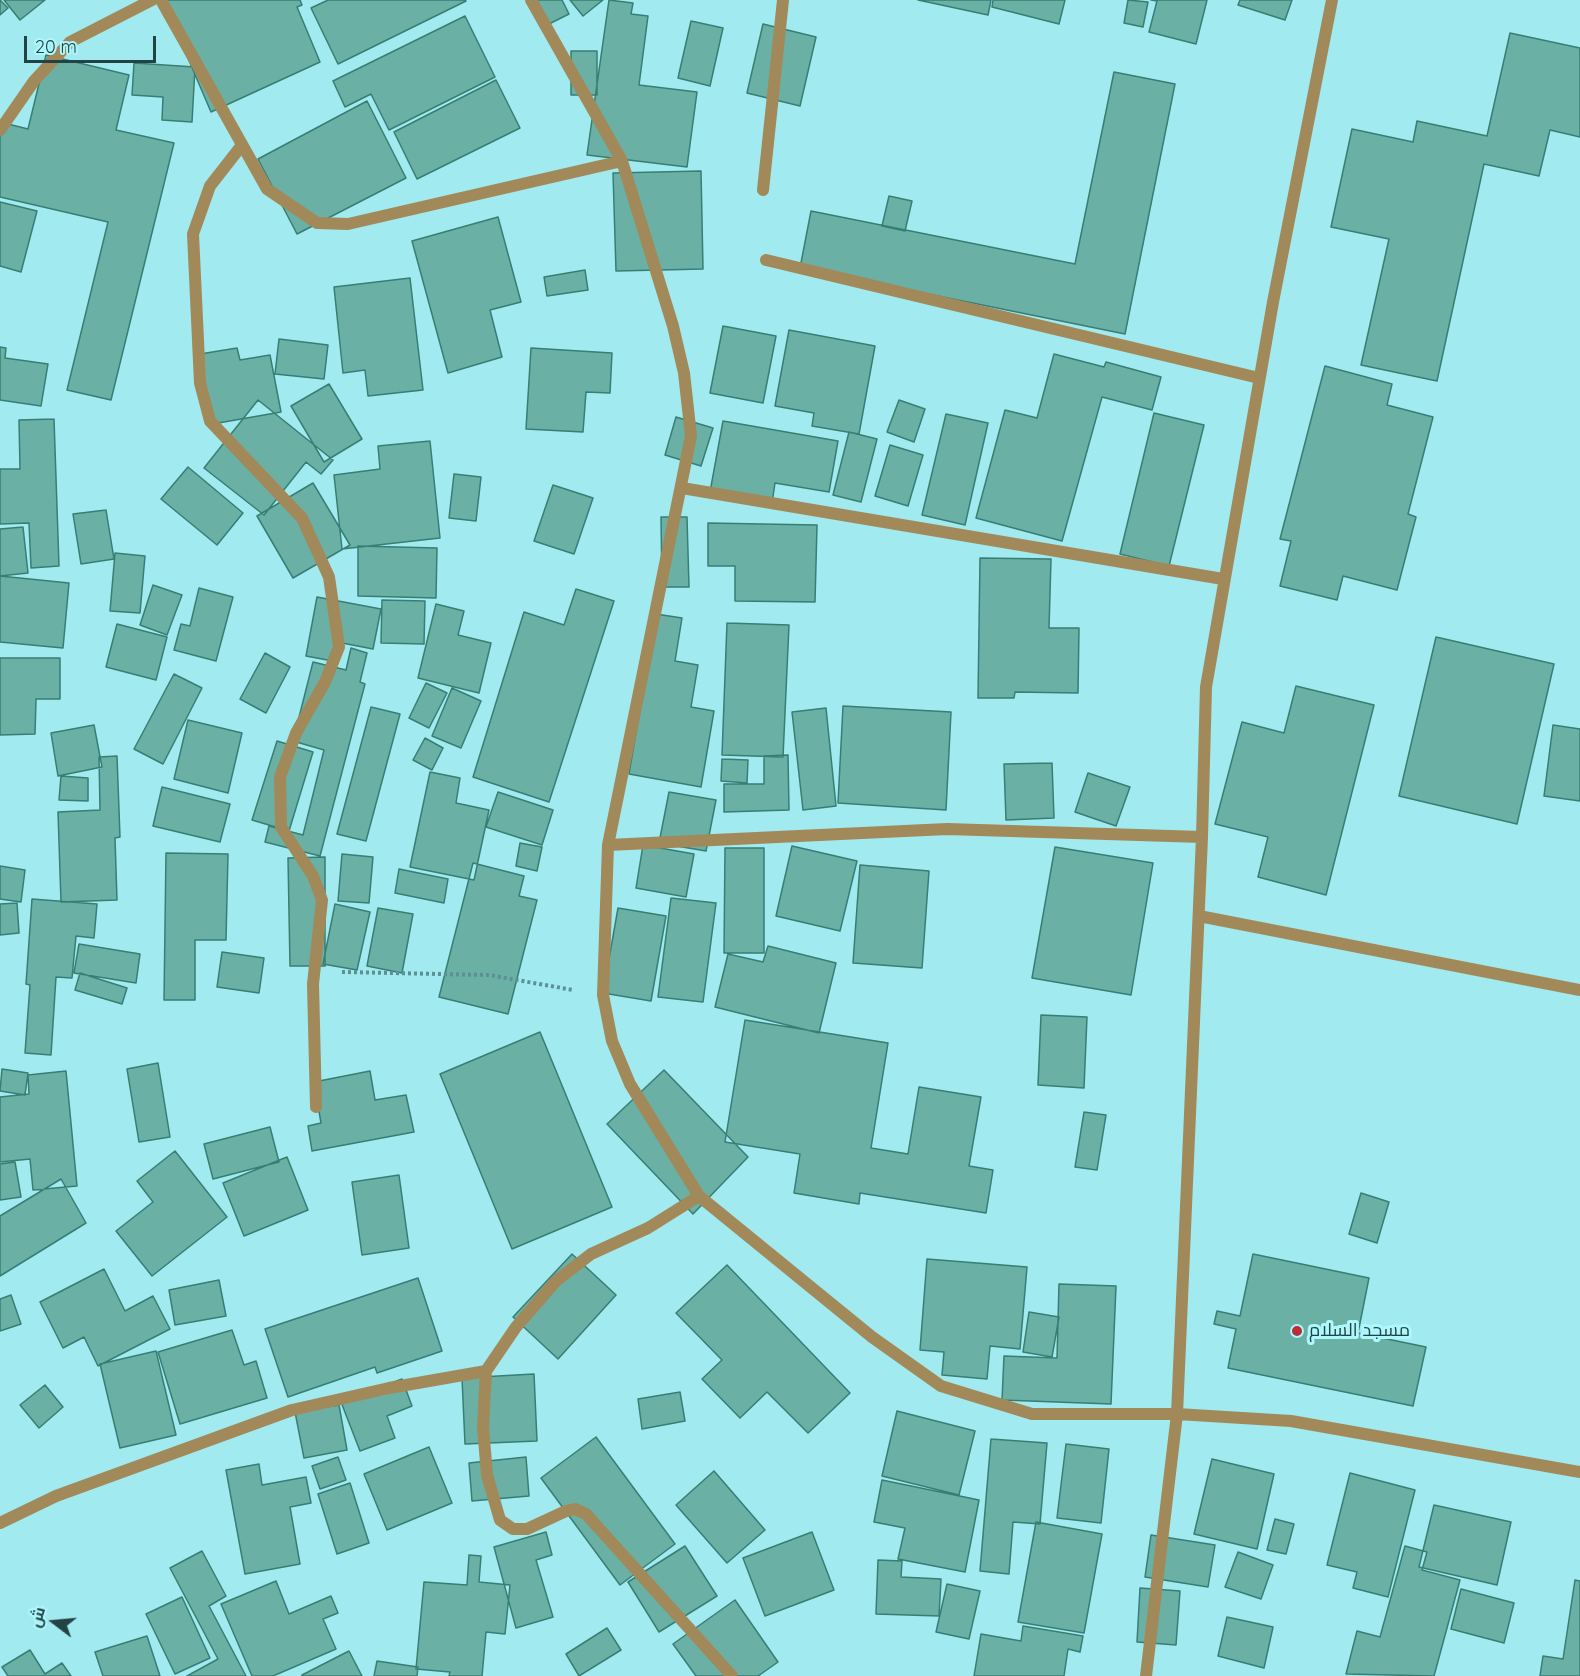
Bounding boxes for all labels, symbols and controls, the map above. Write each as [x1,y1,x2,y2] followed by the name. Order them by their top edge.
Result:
[27,24,159,62] scale bar
[35,35,77,58] text: 20 m
[1309,1320,1410,1342] place label: مسجد السلام
[1290,1324,1304,1338] marker: مسجد السلام
[24,1592,84,1652] north arrow
[24,1604,49,1630] text: ش

